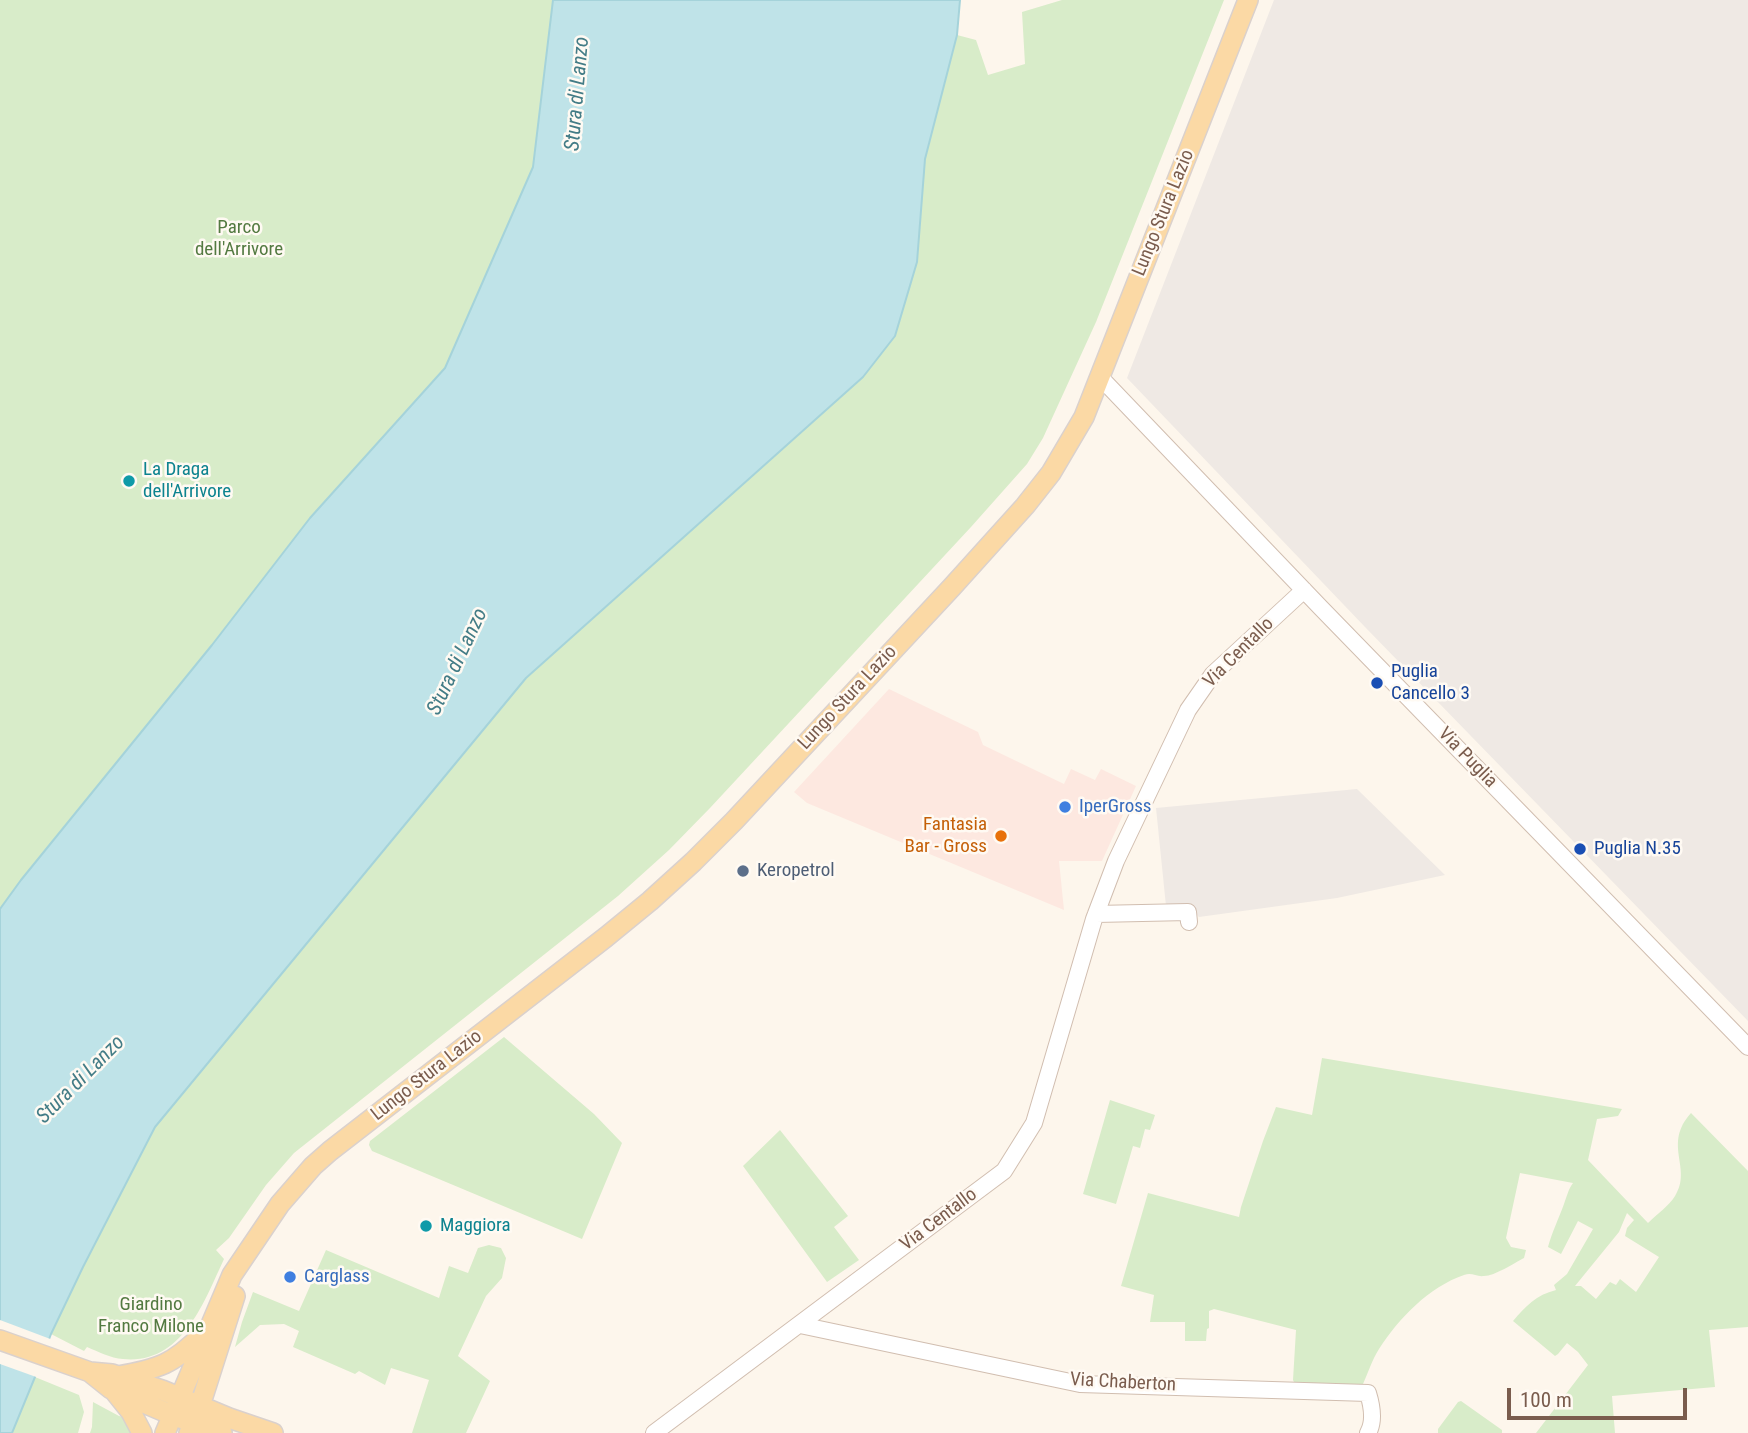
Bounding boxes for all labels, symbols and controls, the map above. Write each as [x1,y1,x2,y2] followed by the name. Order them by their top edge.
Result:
[560,36,596,152] water label: Stura di Lanzo
[1128,147,1200,279] street label: Lungo Stura Lazio
[195,217,283,261] park label: Parco dell'Arrivore
[143,459,231,503] place label: La Draga dell'Arrivore
[121,473,137,489] marker: La Draga dell'Arrivore
[422,605,494,719] water label: Stura di Lanzo
[1199,613,1279,693] street label: Via Centallo
[794,641,902,755] street label: Lungo Stura Lazio
[1391,661,1470,705] place label: Puglia Cancello 3
[1369,675,1385,691] marker: Puglia Cancello 3
[1433,723,1501,793] street label: Via Puglia
[1079,796,1152,818] place label: IperGross
[1057,799,1073,815] marker: IperGross
[905,814,987,858] place label: Fantasia Bar - Gross
[993,828,1009,844] marker: Fantasia Bar - Gross
[1594,838,1681,860] place label: Puglia N.35
[1572,841,1588,857] marker: Puglia N.35
[757,860,835,882] place label: Keropetrol
[735,863,751,879] marker: Keropetrol
[367,1026,487,1126] street label: Lungo Stura Lazio
[32,1031,130,1129] water label: Stura di Lanzo
[896,1184,982,1256] street label: Via Centallo
[440,1215,511,1237] place label: Maggiora
[418,1218,434,1234] marker: Maggiora
[304,1266,370,1288] place label: Carglass
[282,1269,298,1285] marker: Carglass
[98,1294,204,1338] park label: Giardino Franco Milone
[1069,1369,1177,1397] street label: Via Chaberton
[1510,1374,1690,1418] scale bar
[1520,1388,1572,1412] text: 100 m

